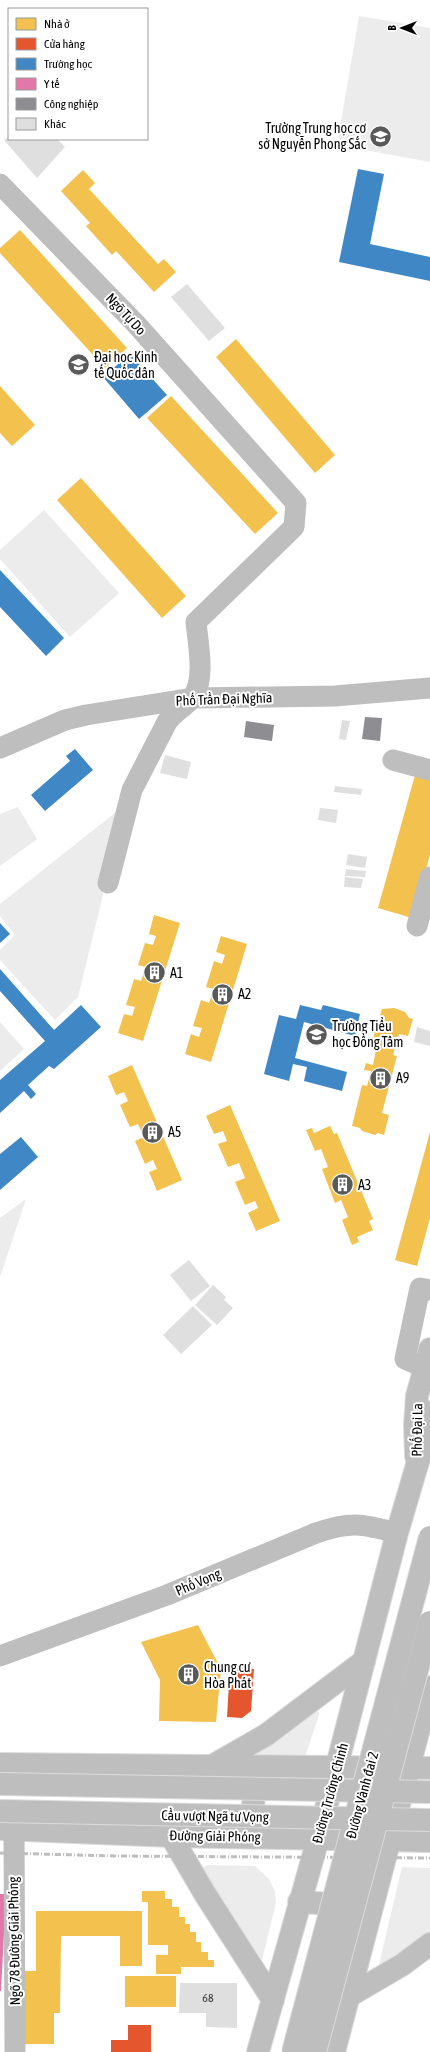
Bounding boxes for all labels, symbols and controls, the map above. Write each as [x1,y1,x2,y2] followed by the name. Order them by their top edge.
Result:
[8,8,148,140] legend
[382,8,422,48] north arrow
[44,17,70,31] text: Nhà ở
[386,25,398,31] text: B
[44,37,86,51] text: Cửa hàng
[44,57,93,71] text: Trường học
[44,77,60,91] text: Y tế
[44,97,99,111] text: Công nghiệp
[44,117,66,131] text: Khác
[258,120,367,152] place label: Trường Trung học cơ sở Nguyễn Phong Sắc
[368,123,394,149] school or university icon: Trường Trung học cơ sở Nguyễn Phong Sắc
[103,290,149,338] street label: Ngõ Tự Do
[94,349,158,381] place label: Đại học Kinh tế Quốc dân
[66,352,92,378] school or university icon: Đại học Kinh tế Quốc dân
[175,688,273,709] street label: Phố Trần Đại Nghĩa
[141,960,167,986] building icon: A1
[170,965,183,981] place label: A1
[209,981,235,1007] building icon: A2
[238,986,251,1002] place label: A2
[332,1017,403,1050] place label: Trường Tiểu học Đồng Tâm
[303,1021,329,1047] school or university icon: Trường Tiểu học Đồng Tâm
[367,1065,393,1091] building icon: A9
[396,1070,409,1086] place label: A9
[139,1119,165,1145] building icon: A5
[168,1124,181,1140] place label: A5
[330,1172,356,1198] building icon: A3
[358,1177,371,1193] place label: A3
[408,1403,425,1457] street label: Phố Đại La
[172,1564,223,1599] street label: Phố Vọng
[204,1659,251,1691] place label: Chung cư Hòa Phát
[176,1662,202,1688] building icon: Chung cư Hòa Phát
[309,1741,351,1845] street label: Đường Trường Chinh
[343,1750,381,1840] street label: Đường Vành đai 2
[161,1806,269,1825] street label: Cầu vượt Ngã tư Vọng
[169,1827,261,1845] street label: Đường Giải Phóng
[5,1876,23,2006] street label: Ngõ 78 Đường Giải Phóng
[202,1991,214,2005] house number: 68

